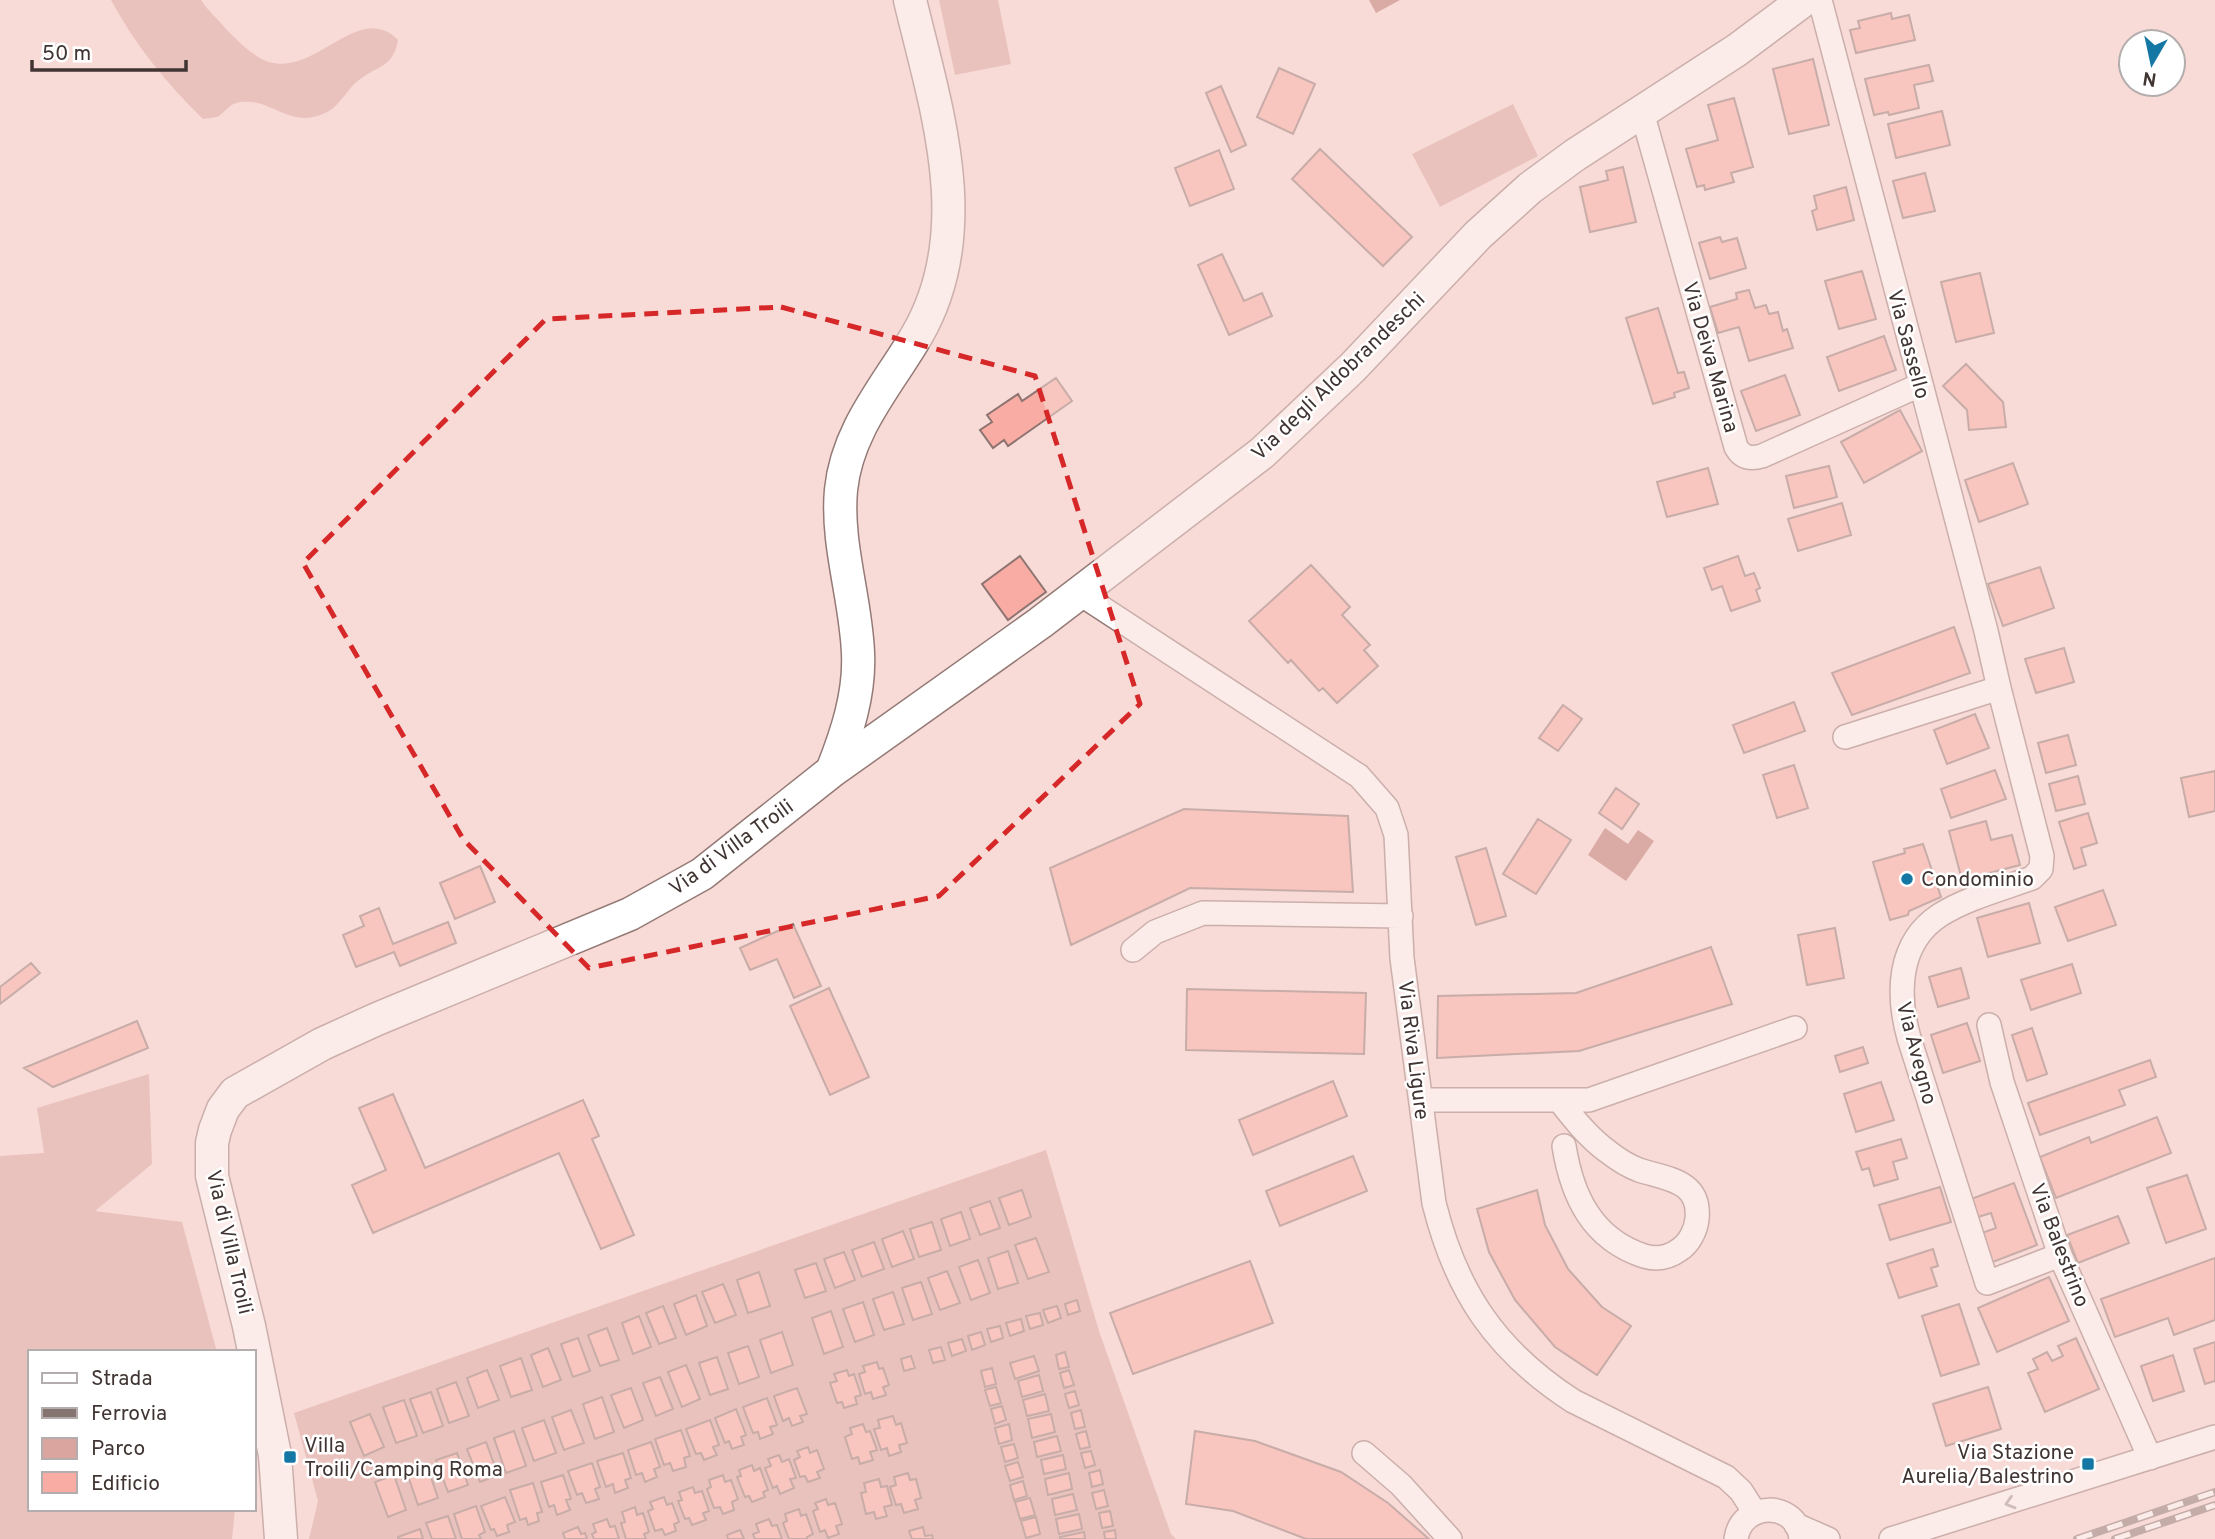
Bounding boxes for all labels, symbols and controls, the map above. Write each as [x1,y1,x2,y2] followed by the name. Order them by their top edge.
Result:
[32,28,186,72] scale bar
[2117,28,2187,98] north arrow
[42,41,91,68] text: 50 m
[2141,65,2158,91] text: N
[1675,279,1744,436] street label: Via Deiva Marina
[1246,287,1432,467] street label: Via degli Aldobrandeschi
[1880,287,1935,402] street label: Via Sassello
[664,794,799,902] street label: Via di Villa Troili
[1921,867,2034,894] place label: Condominio
[1899,871,1915,887] marker: Condominio
[1391,979,1434,1122] street label: Via Riva Ligure
[1889,999,1942,1108] street label: Via Avegno
[199,1168,258,1317] street label: Via di Villa Troili
[2023,1180,2095,1311] street label: Via Balestrino
[28,1350,256,1511] legend
[91,1366,152,1393] text: Strada
[91,1401,167,1428] text: Ferrovia
[304,1433,503,1484] place label: Villa Troili/Camping Roma
[91,1436,145,1463] text: Parco
[1901,1440,2074,1491] place label: Via Stazione Aurelia/Balestrino
[282,1449,298,1465] marker: Villa Troili/Camping Roma
[2080,1456,2096,1472] marker: Via Stazione Aurelia/Balestrino
[91,1471,160,1498] text: Edificio
[2004,1494,2016,1509] one-way arrow

